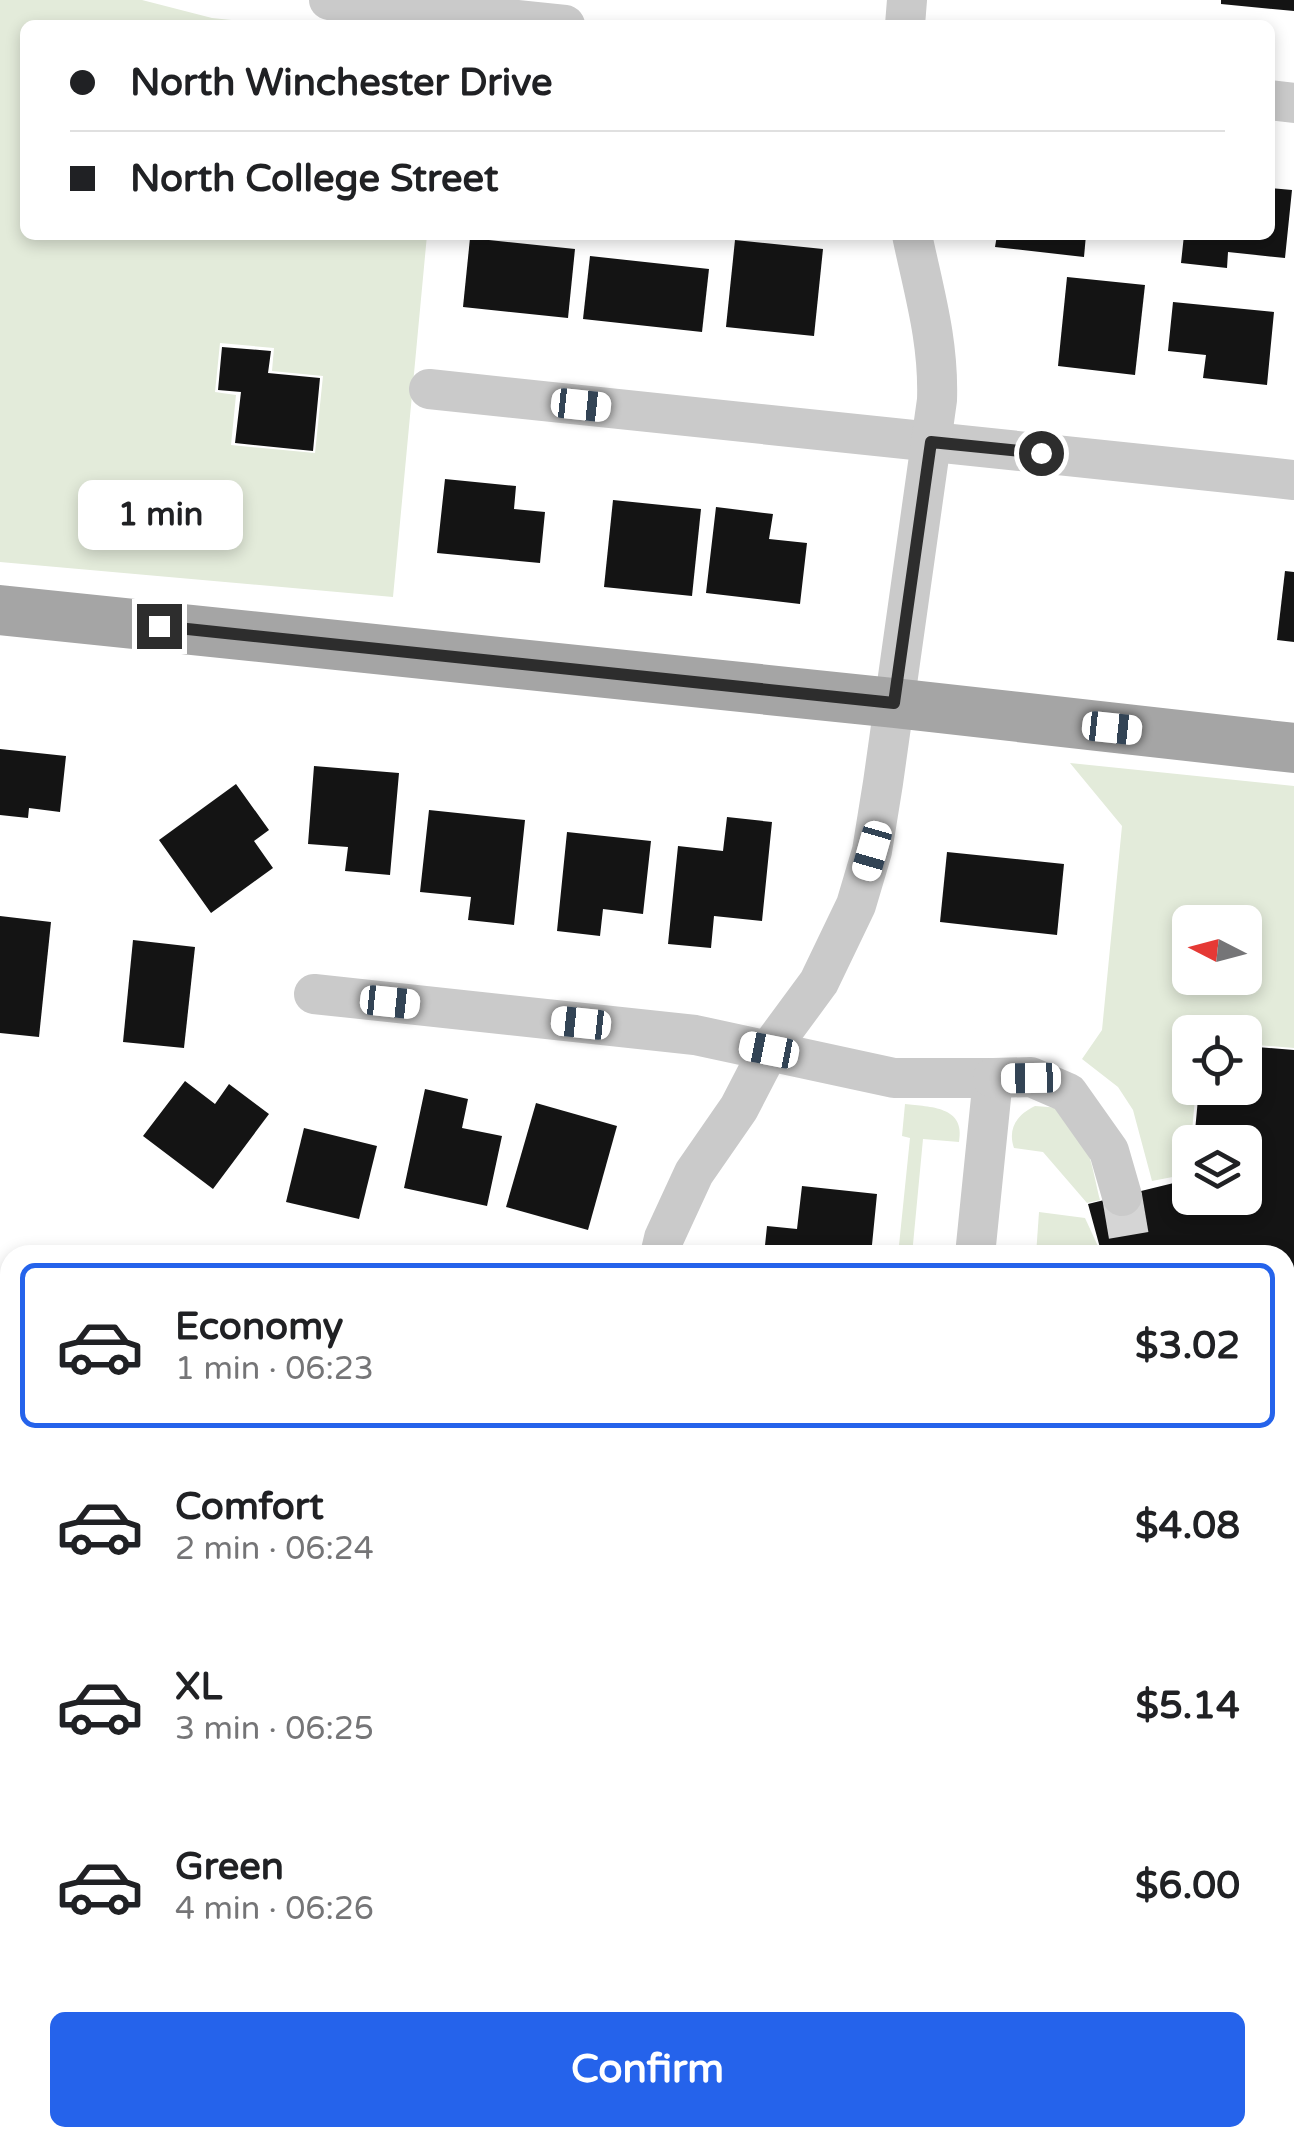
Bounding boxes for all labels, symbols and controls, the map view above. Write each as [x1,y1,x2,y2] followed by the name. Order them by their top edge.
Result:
[130,60,553,106] text: North Winchester Drive
[130,156,499,202] text: North College Street
[550,387,612,423] car
[1019,431,1064,476] route start
[76,481,242,551] callout: 1 min
[118,496,203,534] text: 1 min
[137,604,182,649] route end
[1081,710,1143,746] car
[849,818,895,884] car
[1172,905,1262,995] north arrow
[1172,905,1262,1215] map controls
[359,984,421,1020] car
[550,1005,612,1041] car
[1172,1015,1262,1105] button: locate
[737,1030,801,1070] car
[1001,1062,1061,1094] car
[1172,1125,1262,1215] button: layers
[55,1301,145,1391] icon: car
[175,1304,343,1350] text: Economy
[1135,1323,1240,1369] text: $3.02
[175,1350,374,1388] text: 1 min · 06:23
[55,1481,145,1571] icon: car
[175,1484,324,1530] text: Comfort
[1135,1503,1240,1549] text: $4.08
[175,1530,374,1568] text: 2 min · 06:24
[55,1661,145,1751] icon: car
[175,1664,222,1710] text: XL
[1135,1683,1240,1729] text: $5.14
[175,1710,374,1748] text: 3 min · 06:25
[55,1841,145,1931] icon: car
[175,1844,284,1890] text: Green
[1135,1863,1240,1909] text: $6.00
[175,1890,374,1928] text: 4 min · 06:26
[50,2012,1245,2127] button: Confirm

